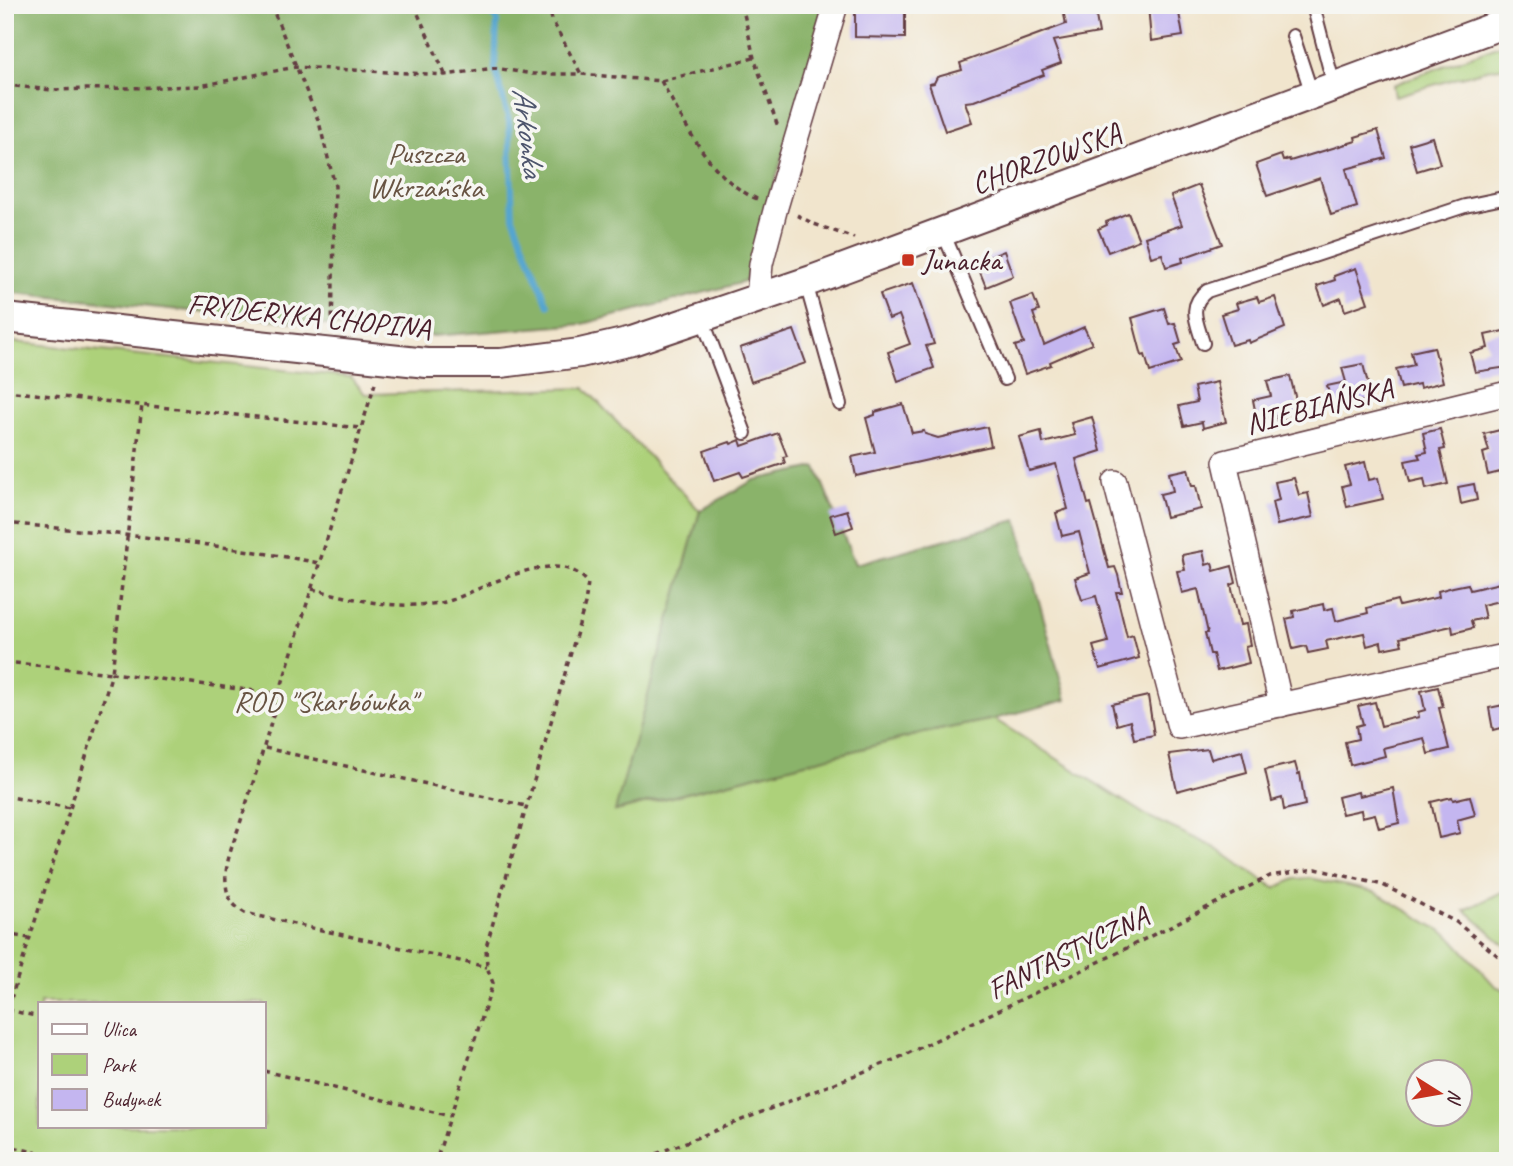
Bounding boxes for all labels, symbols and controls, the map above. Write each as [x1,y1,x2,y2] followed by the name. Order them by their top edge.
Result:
[503,85,555,182] water label: Arkonka
[966,113,1127,203] street label: CHORZOWSKA
[369,134,485,206] park label: Puszcza Wkrzańska
[920,241,1004,279] place label: Junacka
[900,252,916,268] marker: Junacka
[186,284,433,348] street label: FRYDERYKA CHOPINA
[1241,369,1398,443] street label: NIEBIAŃSKA
[234,682,422,720] park label: ROD "Skarbówka"
[981,897,1157,1008] street label: FANTASTYCZNA
[38,1002,266,1128] legend
[102,1016,138,1042] text: Ulica
[102,1052,137,1078] text: Park
[1404,1058,1474,1128] north arrow
[102,1086,162,1112] text: Budynek
[1441,1088,1468,1107] text: N

